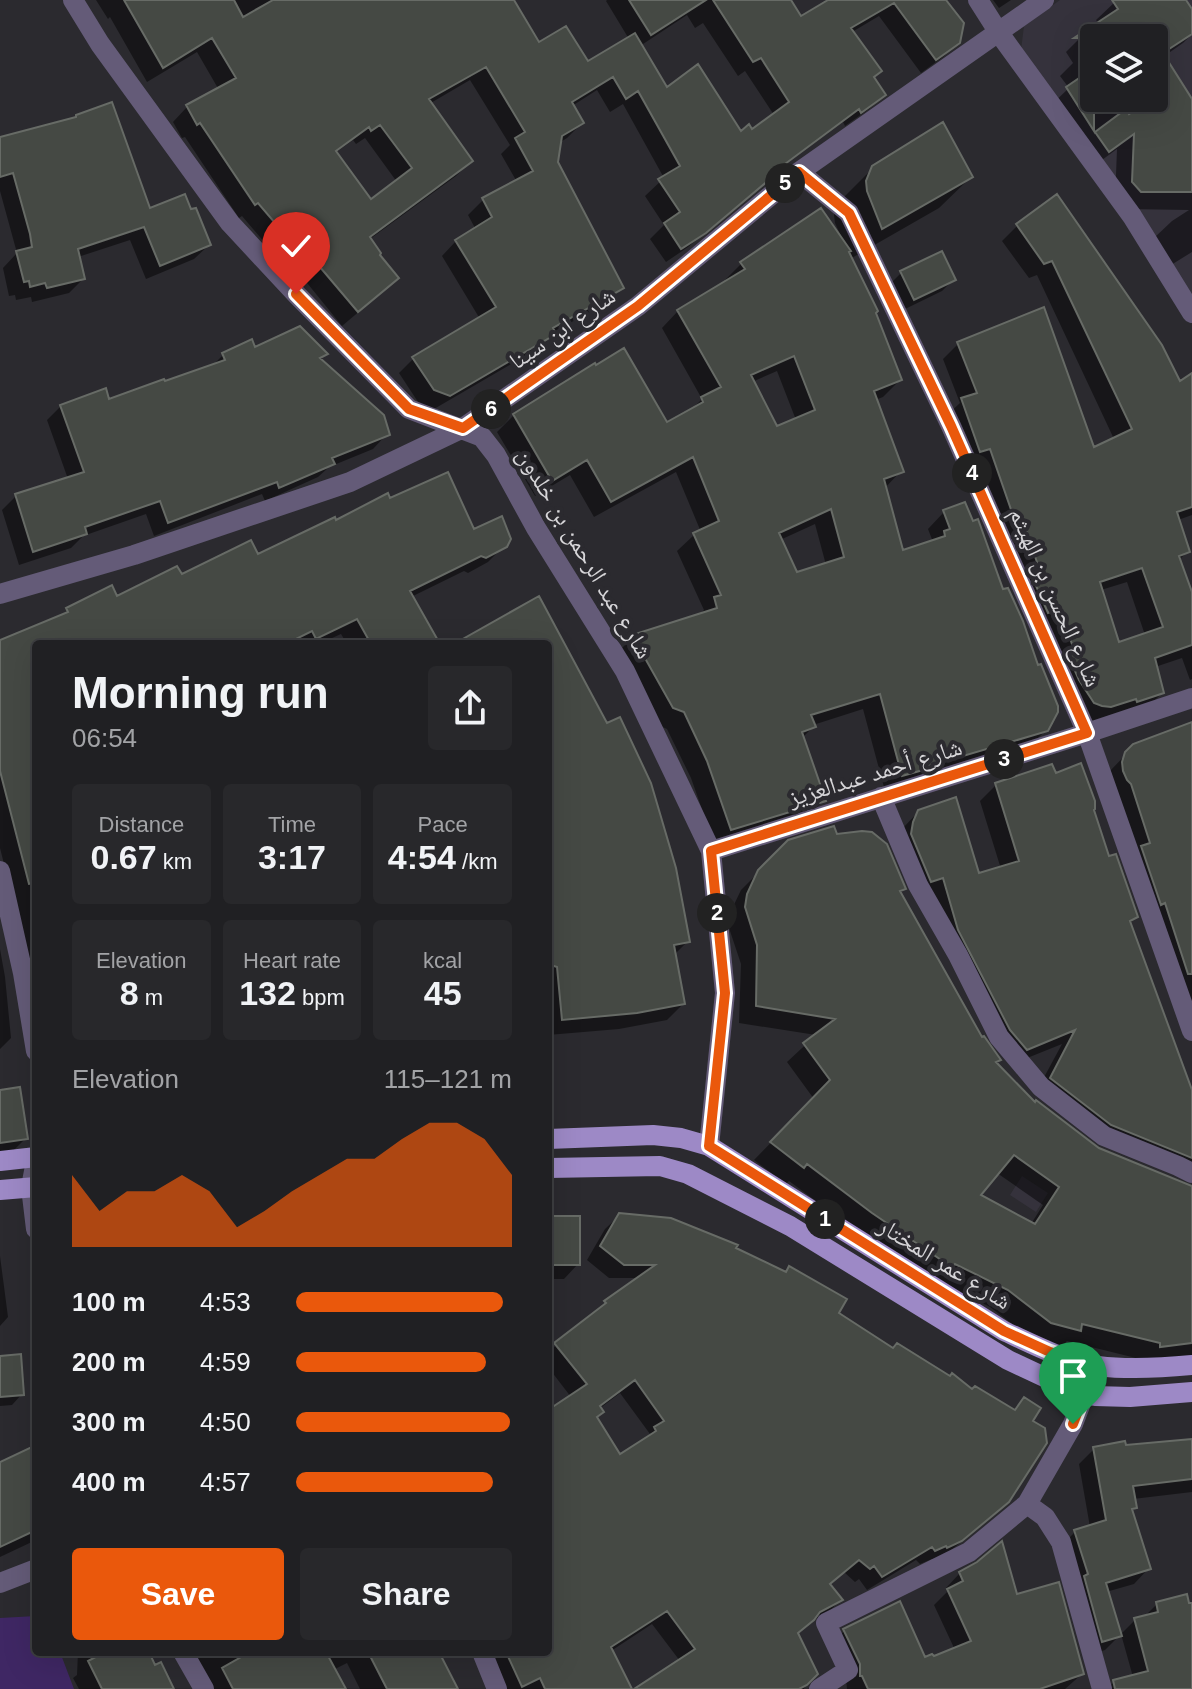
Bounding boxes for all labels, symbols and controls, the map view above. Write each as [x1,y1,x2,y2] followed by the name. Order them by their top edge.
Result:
[1080,24,1168,112] map controls
[1080,24,1168,112] button: layers
[765,163,805,203] pin: 5
[779,170,791,195] text: 5
[262,212,330,294] pin
[274,224,318,268] icon: check
[504,282,621,376] street label: شارع ابن سينا
[471,389,511,429] pin: 6
[485,396,497,421] text: 6
[510,443,659,664] street label: شارع عبد الرحمن بن خلدون
[952,453,992,493] pin: 4
[966,460,978,485] text: 4
[1002,503,1108,692] street label: شارع الحسن بن الهيثم
[428,666,512,750] button: share
[72,668,329,717] text: Morning run
[72,723,137,753] text: 06:54
[784,733,966,813] street label: شارع أحمد عبدالعزيز
[984,739,1024,779] pin: 3
[998,746,1010,771] text: 3
[99,812,184,837] text: Distance
[268,812,316,837] text: Time
[418,812,468,837] text: Pace
[91,838,157,876] text: 0.67
[258,838,326,876] text: 3:17
[388,838,456,876] text: 4:54
[157,849,192,874] text: km
[456,849,497,874] text: /km
[697,893,737,933] pin: 2
[711,900,723,925] text: 2
[96,948,187,973] text: Elevation
[243,948,341,973] text: Heart rate
[423,948,462,973] text: kcal
[120,974,139,1012] text: 8
[239,974,296,1012] text: 132
[424,974,462,1012] text: 45
[139,985,163,1010] text: m
[296,985,345,1010] text: bpm
[72,1064,179,1094] text: Elevation
[384,1064,512,1094] text: 115–121 m
[805,1199,845,1239] pin: 1
[819,1206,831,1231] text: 1
[872,1211,1016,1316] street label: شارع عمر المختار
[72,1287,146,1317] text: 100 m
[200,1287,251,1317] text: 4:53
[1039,1342,1107,1424] pin
[72,1347,146,1377] text: 200 m
[200,1347,251,1377] text: 4:59
[1051,1354,1095,1398] icon: arrive
[72,1407,146,1437] text: 300 m
[200,1407,251,1437] text: 4:50
[72,1467,146,1497] text: 400 m
[200,1467,251,1497] text: 4:57
[72,1548,284,1640] button: Save
[300,1548,512,1640] button: Share

